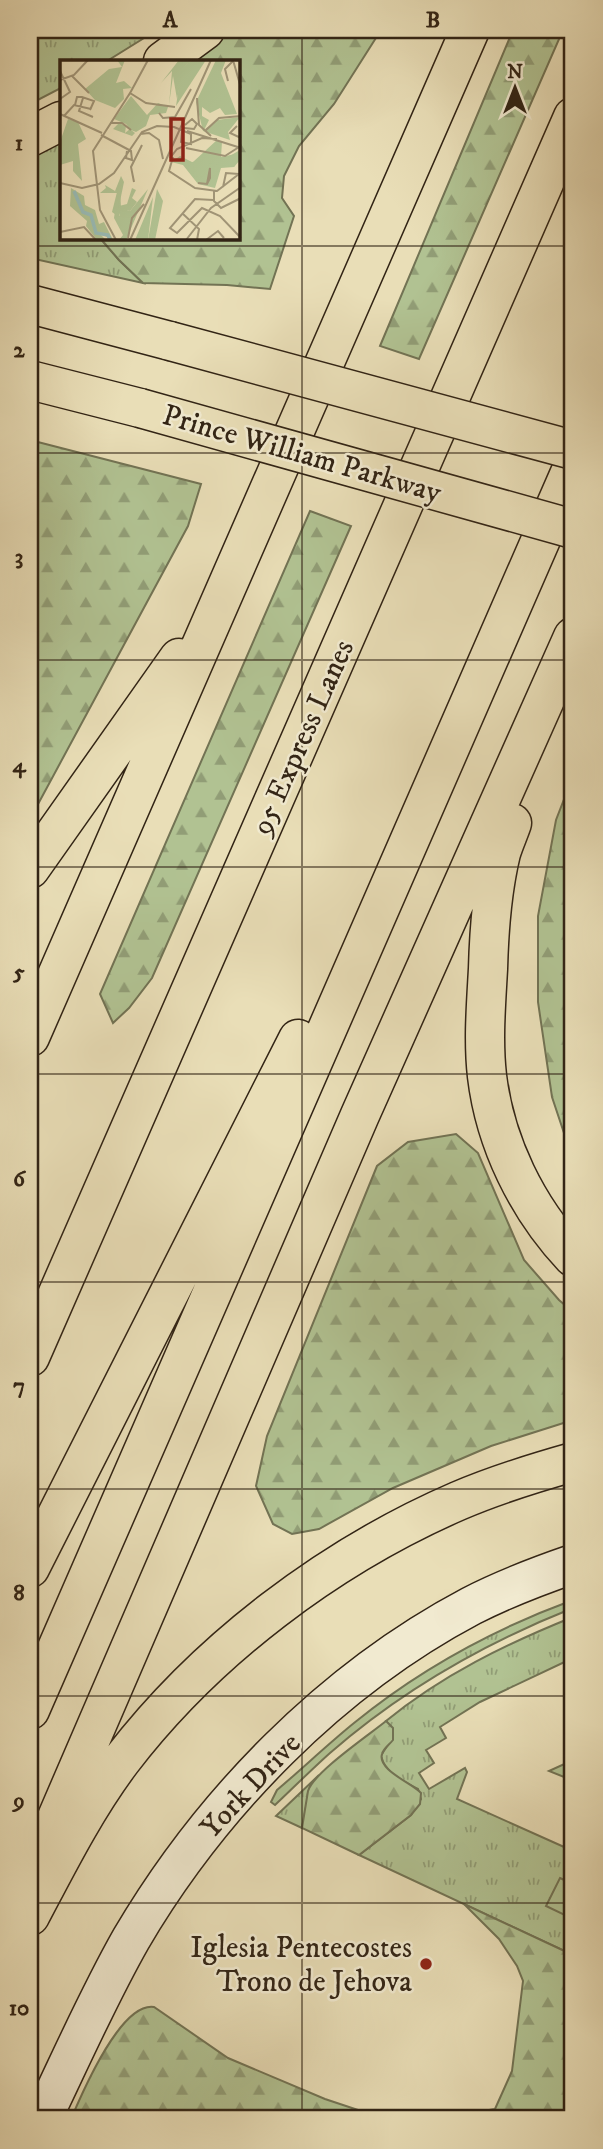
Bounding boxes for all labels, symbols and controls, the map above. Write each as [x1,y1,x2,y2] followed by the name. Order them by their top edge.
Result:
[162,6,179,35] text: A
[426,6,440,35] text: B
[480,52,550,122] north arrow
[60,60,240,240] inset map
[507,61,523,84] text: N
[15,129,23,158] text: 1
[13,336,25,365] text: 2
[158,397,446,512] street label: Prince William Parkway
[15,543,23,572] text: 3
[243,634,363,843] street label: 95 Express Lanes
[12,751,27,780] text: 4
[12,958,25,987] text: 5
[13,1165,27,1194] text: 6
[13,1372,25,1401] text: 7
[13,1579,25,1608] text: 8
[193,1726,309,1846] street label: York Drive
[11,1787,25,1816] text: 9
[190,1930,412,2001] place label: Iglesia Pentecostes Trono de Jehova
[418,1956,434,1972] marker: Iglesia Pentecostes Trono de Jehova
[9,1994,29,2023] text: 10

